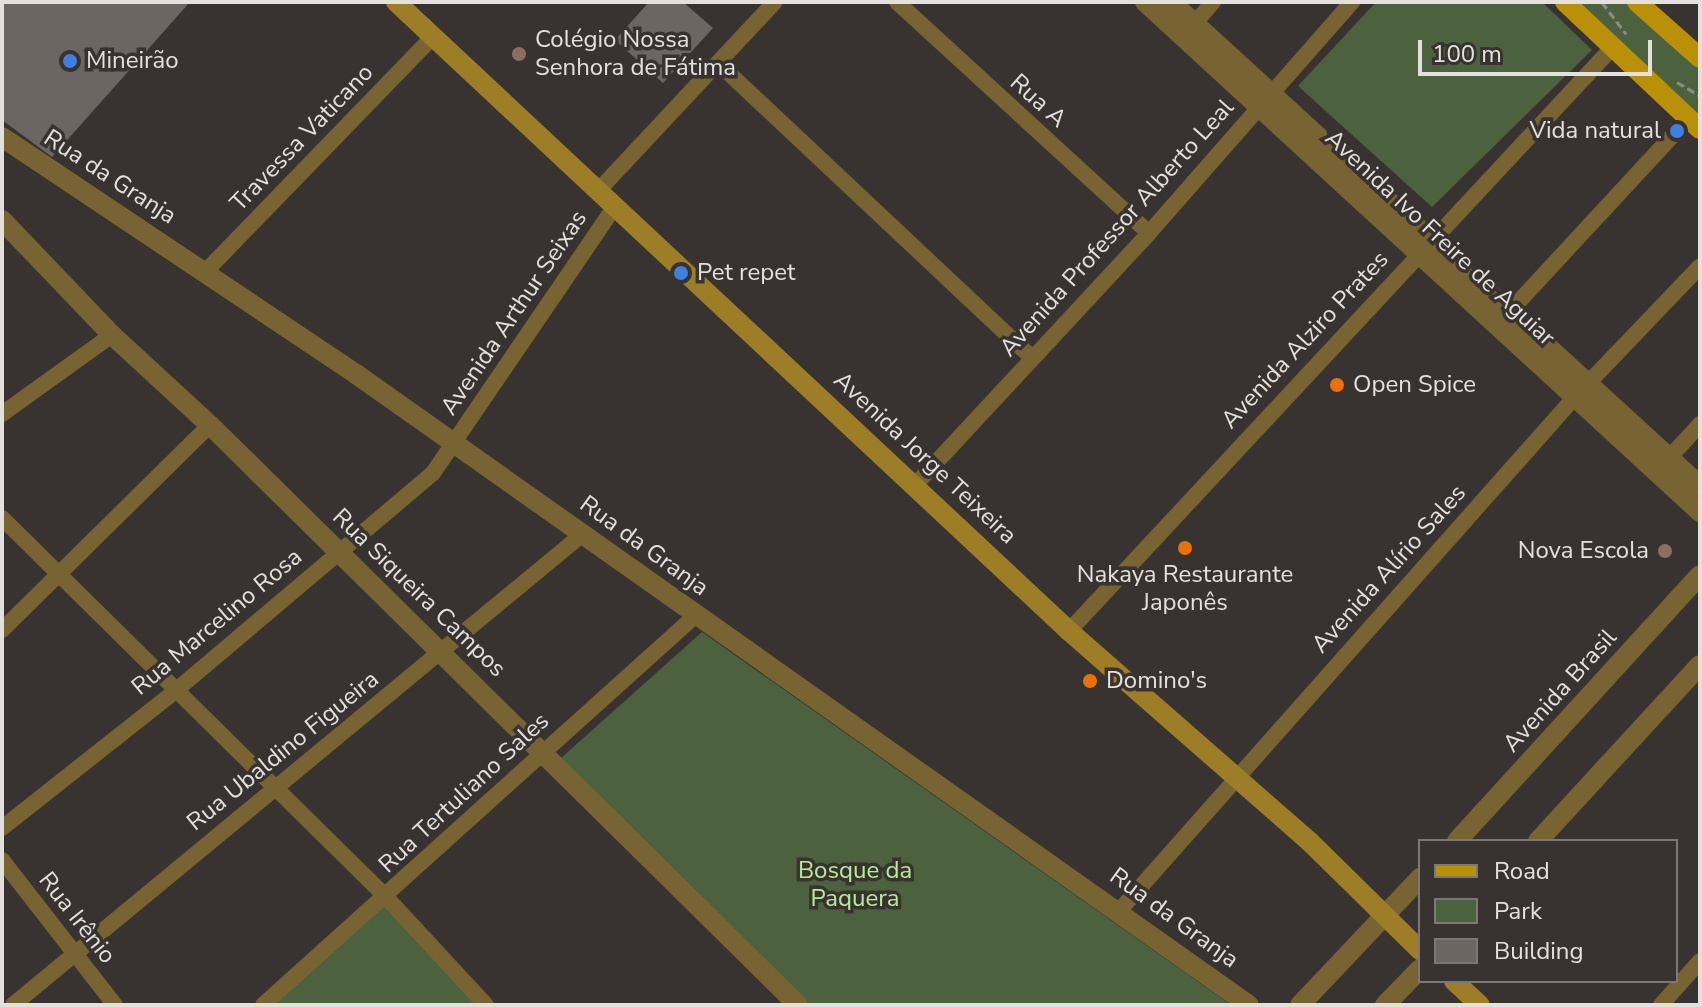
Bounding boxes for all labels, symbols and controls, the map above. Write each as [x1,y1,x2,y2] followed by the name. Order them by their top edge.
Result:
[1422,24,1656,74] scale bar
[535,26,736,82] place label: Colégio Nossa Senhora de Fátima
[1432,38,1502,70] text: 100 m
[510,45,528,63] marker: Colégio Nossa Senhora de Fátima
[86,47,179,75] place label: Mineirão
[61,52,79,70] marker: Mineirão
[225,59,379,217] street label: Travessa Vaticano
[1004,68,1072,134] street label: Rua A
[994,94,1240,362] street label: Avenida Professor Alberto Leal
[1530,117,1661,145] place label: Vida natural
[1668,122,1686,140] marker: Vida natural
[38,124,182,230] street label: Rua da Granja
[1319,124,1561,352] street label: Avenida Ivo Freire de Aguiar
[435,205,593,421] street label: Avenida Arthur Seixas
[1215,245,1395,435] street label: Avenida Alziro Prates
[697,259,795,287] place label: Pet repet
[672,264,690,282] marker: Pet repet
[828,366,1022,550] street label: Avenida Jorge Teixeira
[1353,371,1476,399] place label: Open Spice
[1328,376,1346,394] marker: Open Spice
[1306,479,1472,659] street label: Avenida Alírio Sales
[574,490,714,602] street label: Rua da Granja
[326,503,512,683] street label: Rua Siqueira Campos
[1518,537,1649,565] place label: Nova Escola
[1176,539,1194,557] marker: Nakaya Restaurante Japonês
[1656,542,1674,560] marker: Nova Escola
[126,543,308,701] street label: Rua Marcelino Rosa
[1077,561,1293,617] place label: Nakaya Restaurante Japonês
[1497,624,1623,758] street label: Avenida Brasil
[181,665,385,837] street label: Rua Ubaldino Figueira
[1106,667,1207,695] place label: Domino's
[1081,672,1099,690] marker: Domino's
[373,707,555,879] street label: Rua Tertuliano Sales
[1418,839,1678,983] legend
[1494,855,1550,887] text: Road
[798,857,912,913] park label: Bosque da Paquera
[1104,862,1244,974] street label: Rua da Granja
[32,866,122,970] street label: Rua Irênio
[1494,895,1542,927] text: Park
[1494,935,1584,967] text: Building

